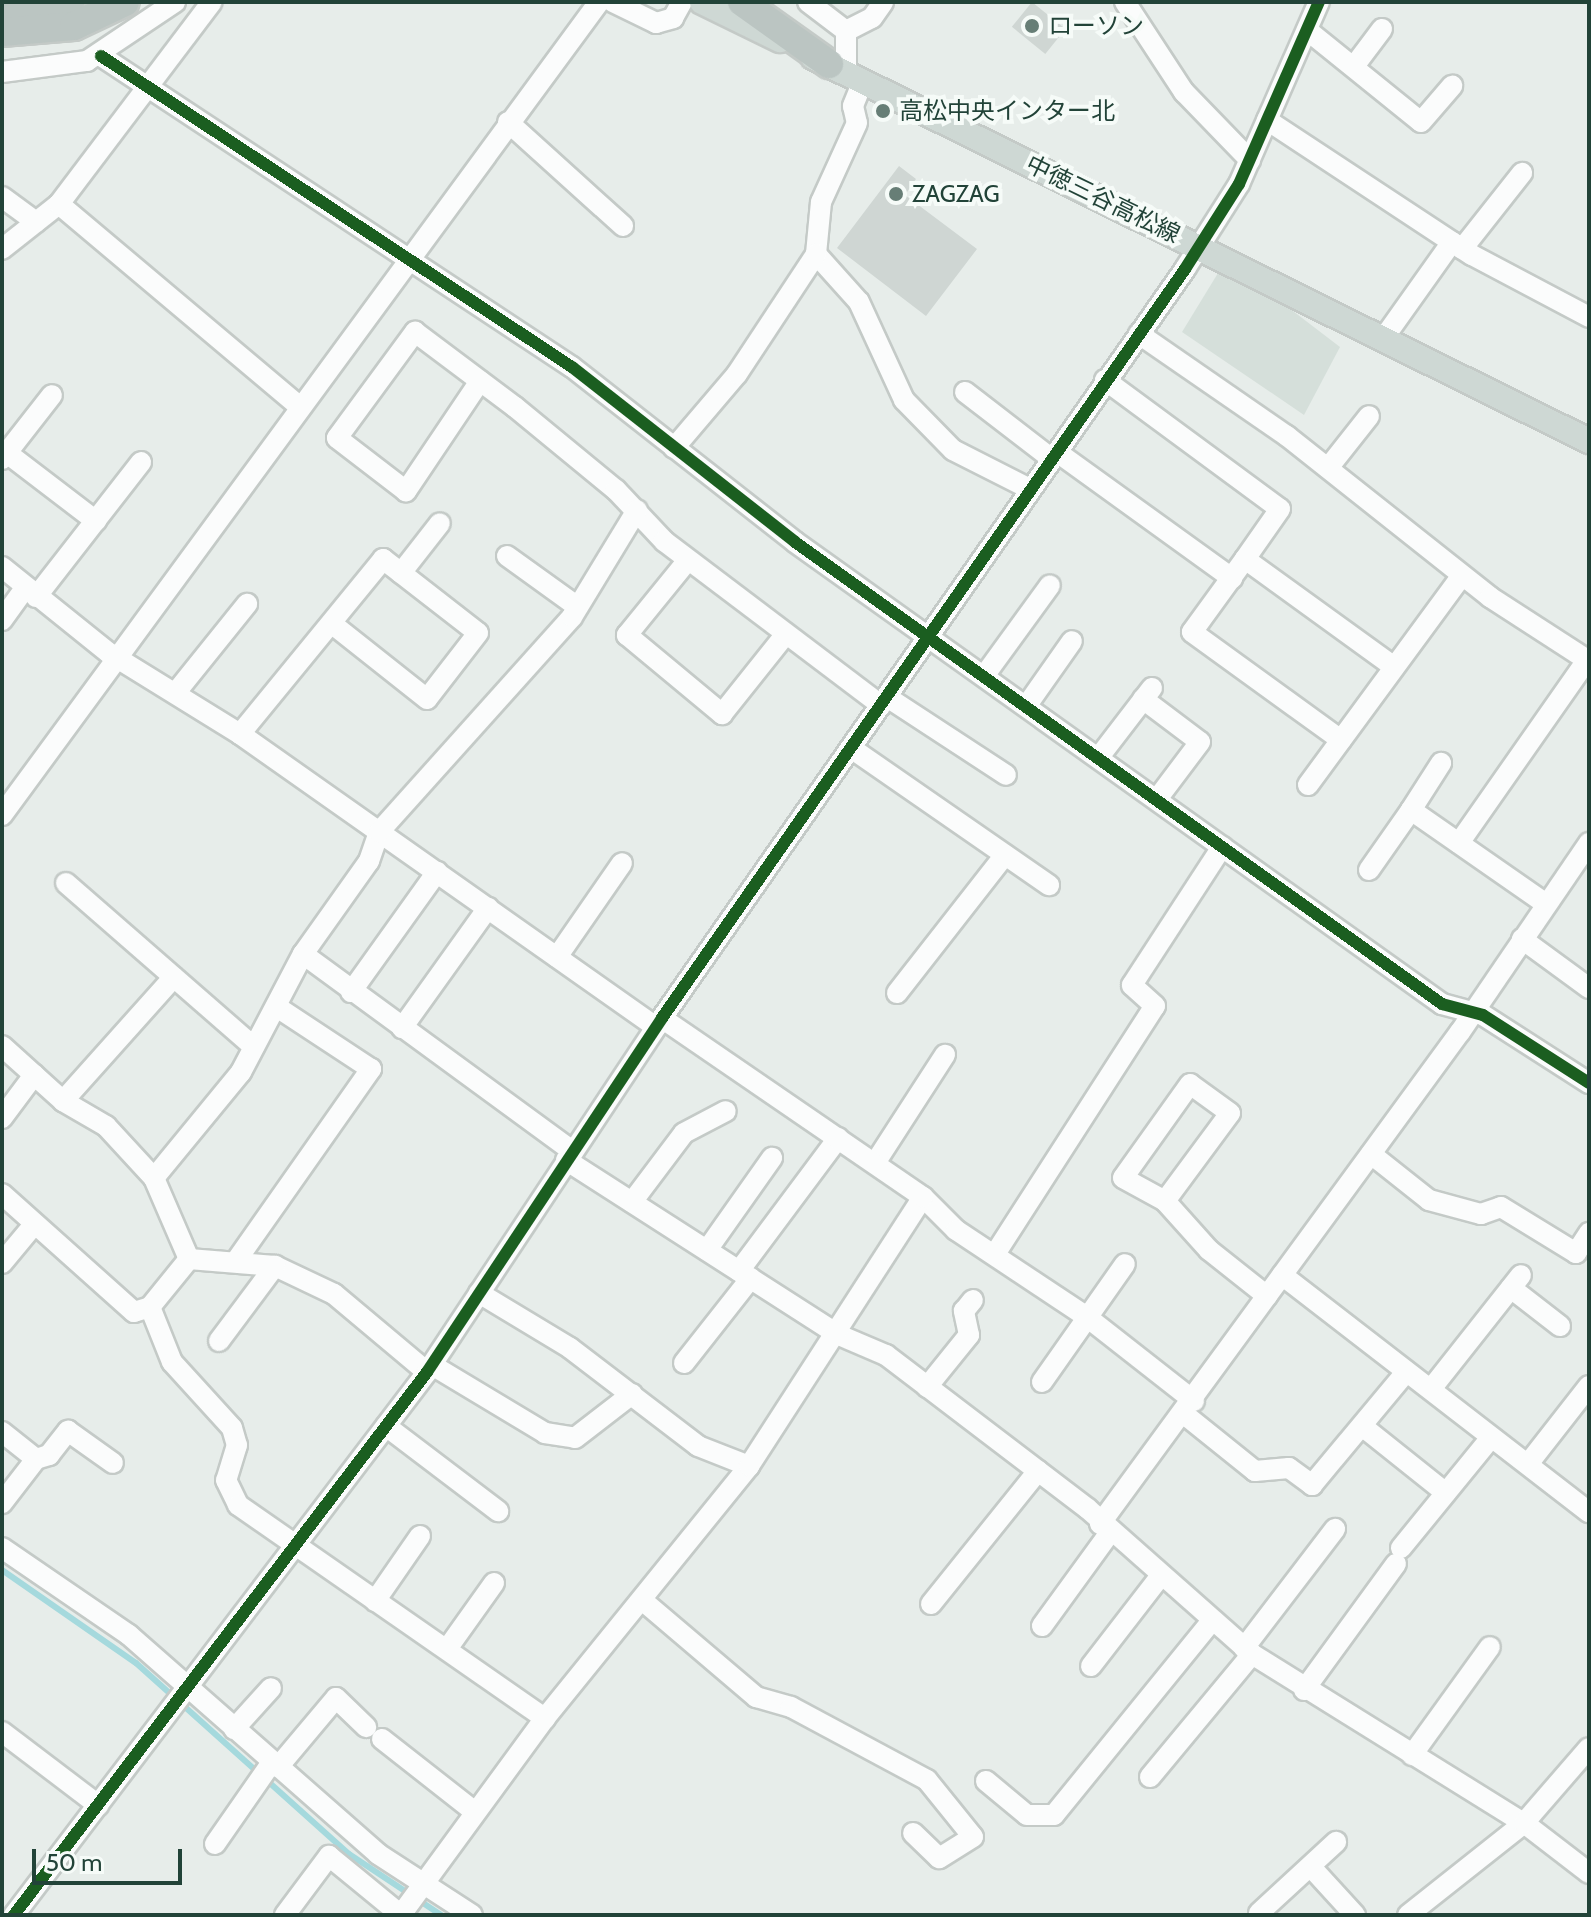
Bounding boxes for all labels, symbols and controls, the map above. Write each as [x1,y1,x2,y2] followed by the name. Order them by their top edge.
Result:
[1048,12,1144,40] place label: ローソン
[1023,17,1041,35] marker: ローソン
[899,97,1115,125] place label: 高松中央インター北
[874,102,892,120] marker: 高松中央インター北
[1021,149,1185,249] street label: 中徳三谷高松線
[912,180,1000,208] place label: ZAGZAG
[887,185,905,203] marker: ZAGZAG
[36,1833,186,1883] scale bar
[46,1848,102,1877] text: 50 m

